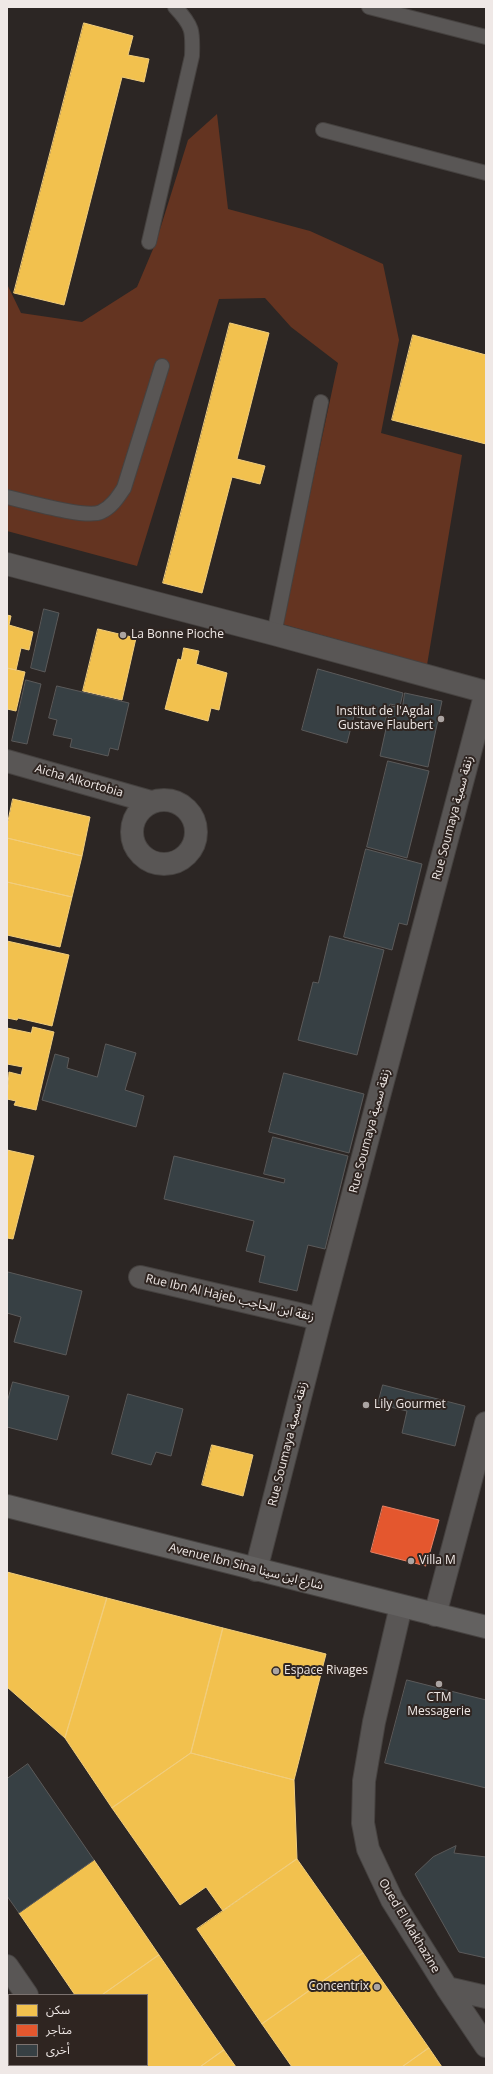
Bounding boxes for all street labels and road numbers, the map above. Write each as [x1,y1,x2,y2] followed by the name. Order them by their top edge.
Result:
[429,754,477,882] street label: Rue Soumaya زنقة سمية
[33,762,125,800] street label: Aicha Alkortobia
[346,1067,394,1195] street label: Rue Soumaya زنقة سمية
[144,1272,316,1324] street label: Rue Ibn Al Hajeb زنقة ابن الحاجب
[266,1380,310,1508] street label: Rue Soumaya زنقة سمية
[167,1541,325,1593] street label: Avenue Ibn Sina شارع ابن سينا
[375,1876,443,1976] street label: Oued El Makhazine

